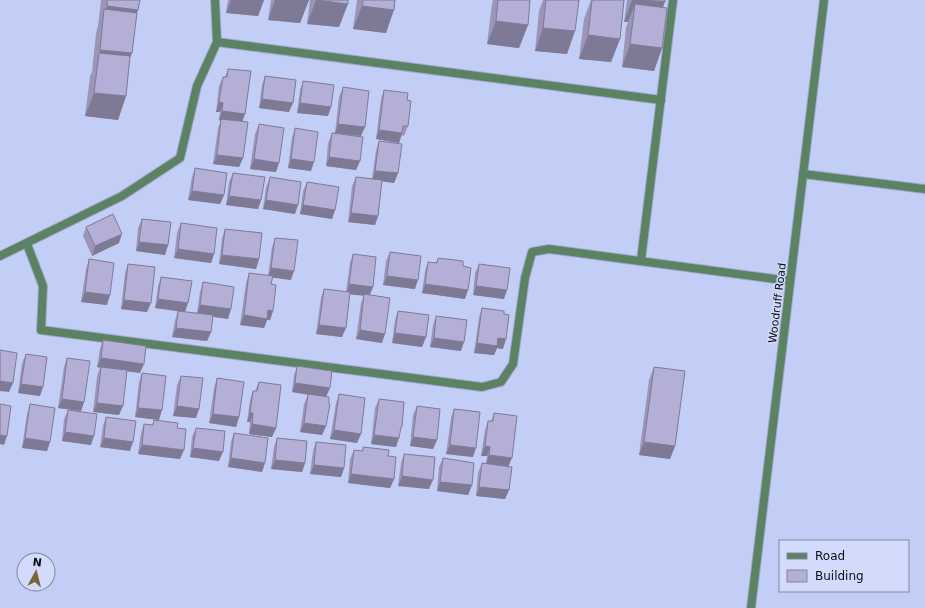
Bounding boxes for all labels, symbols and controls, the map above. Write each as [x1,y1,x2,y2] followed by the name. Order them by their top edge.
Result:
[766,262,789,344] street label: Woodruff Road
[779,540,909,592] legend
[815,549,845,563] text: Road
[16,552,56,592] north arrow
[32,556,43,570] text: N
[815,569,864,583] text: Building

